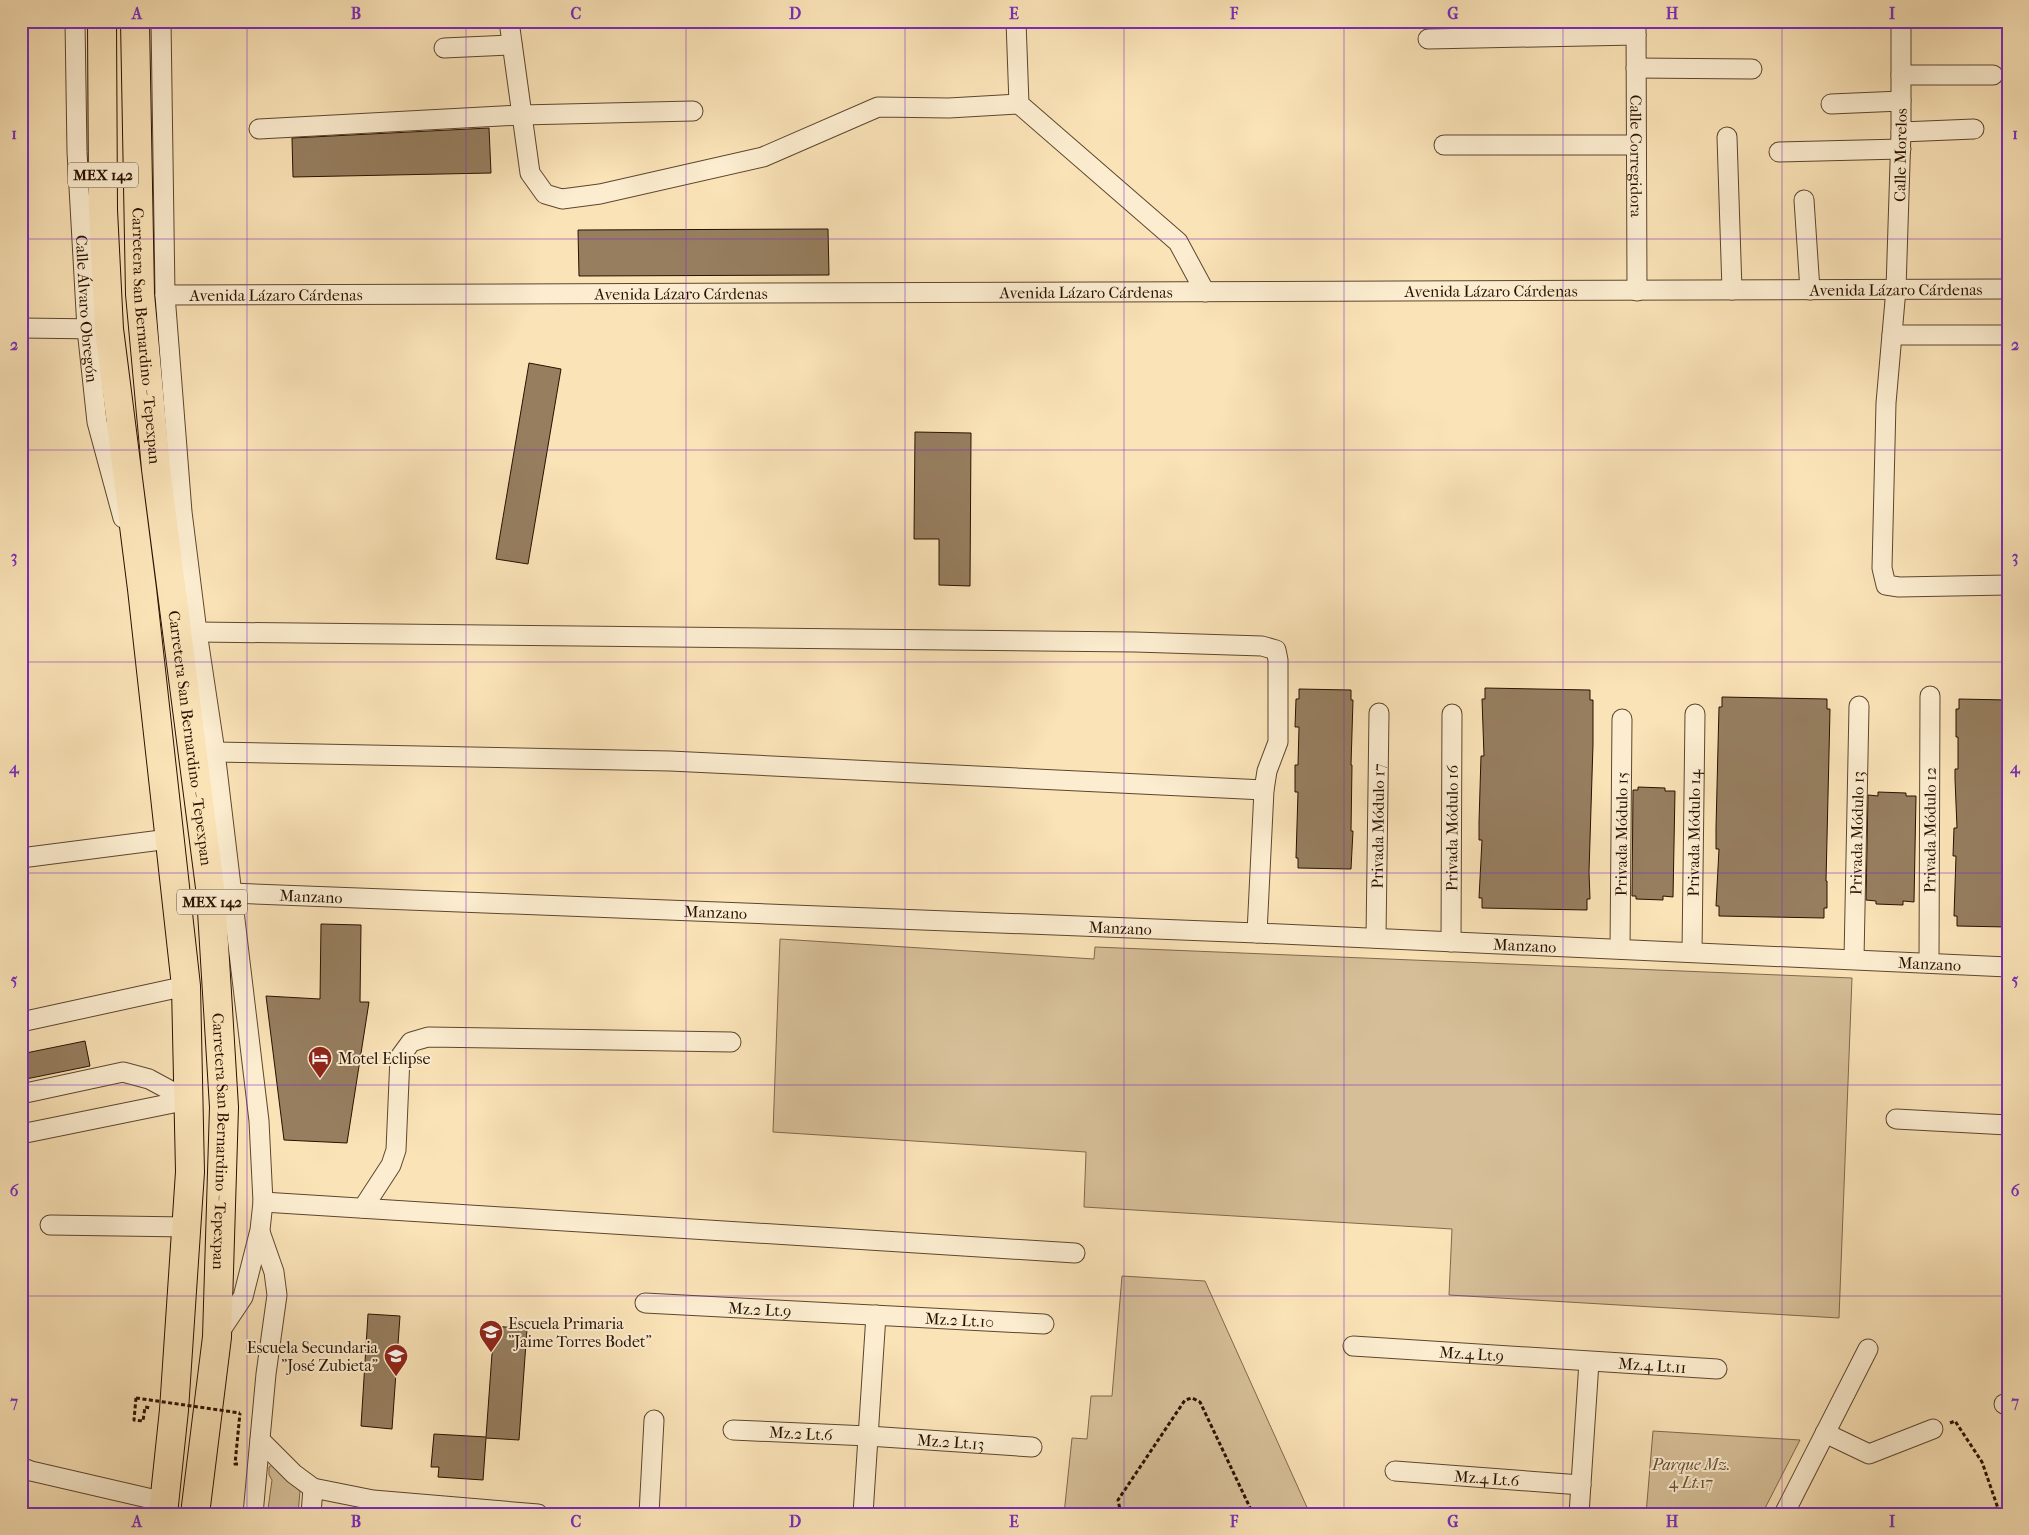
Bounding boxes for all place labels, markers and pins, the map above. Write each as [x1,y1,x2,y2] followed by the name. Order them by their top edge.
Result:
[307,1045,333,1079] hotel icon: Motel Eclipse
[338,1049,430,1068] place label: Motel Eclipse
[508,1314,652,1351] place label: Escuela Primaria "Jaime Torres Bodet"
[478,1319,504,1353] school or university icon: Escuela Primaria "Jaime Torres Bodet"
[247,1338,379,1375] place label: Escuela Secundaria "José Zubieta"
[383,1343,409,1377] school or university icon: Escuela Secundaria "José Zubieta"

